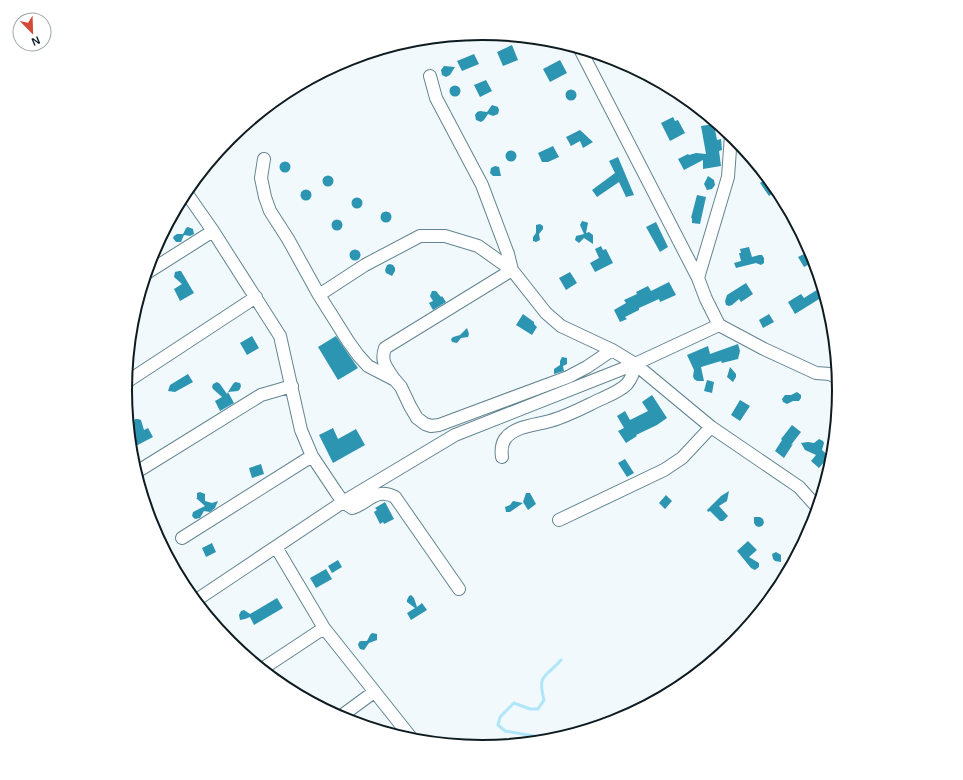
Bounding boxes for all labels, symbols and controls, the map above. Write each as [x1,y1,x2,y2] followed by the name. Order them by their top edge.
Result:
[12,12,52,52] north arrow
[30,34,42,48] text: N

